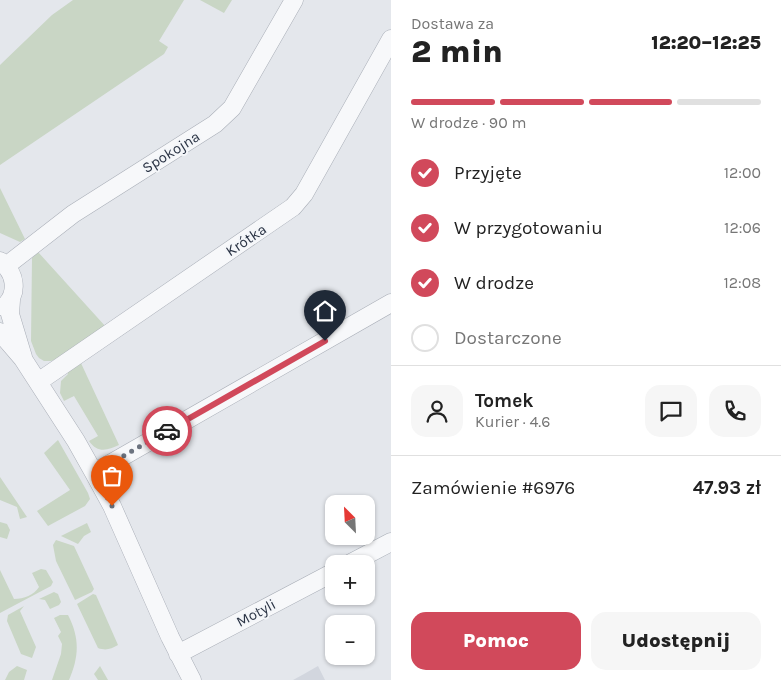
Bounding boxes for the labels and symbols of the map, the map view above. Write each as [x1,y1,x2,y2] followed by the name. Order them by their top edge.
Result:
[139,127,203,177] street label: Spokojna
[222,220,270,260] street label: Krótka
[304,290,346,341] pin
[142,406,192,456] courier
[91,455,133,506] pin
[325,495,375,545] north arrow
[233,595,279,631] street label: Motyli

